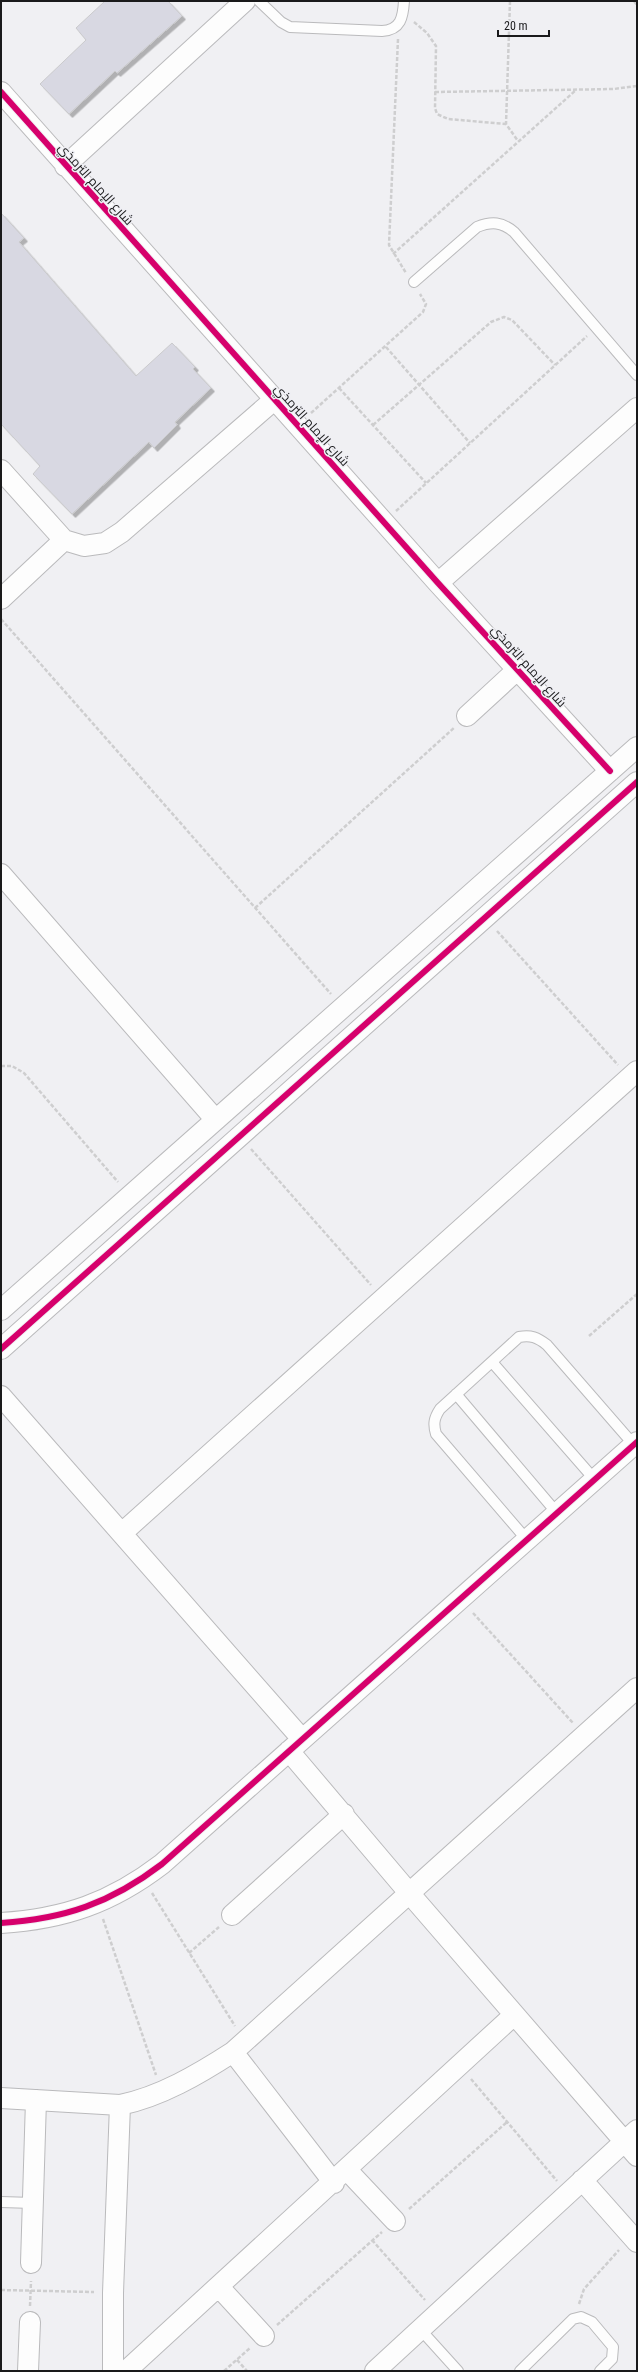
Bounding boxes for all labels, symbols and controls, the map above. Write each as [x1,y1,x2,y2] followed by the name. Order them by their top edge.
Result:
[498,12,549,38] scale bar
[504,19,528,33] text: 20 m
[53,140,137,230] street label: شارع الإمام الترمذي
[269,381,353,471] street label: شارع الإمام الترمذي
[486,622,570,712] street label: شارع الإمام الترمذي

